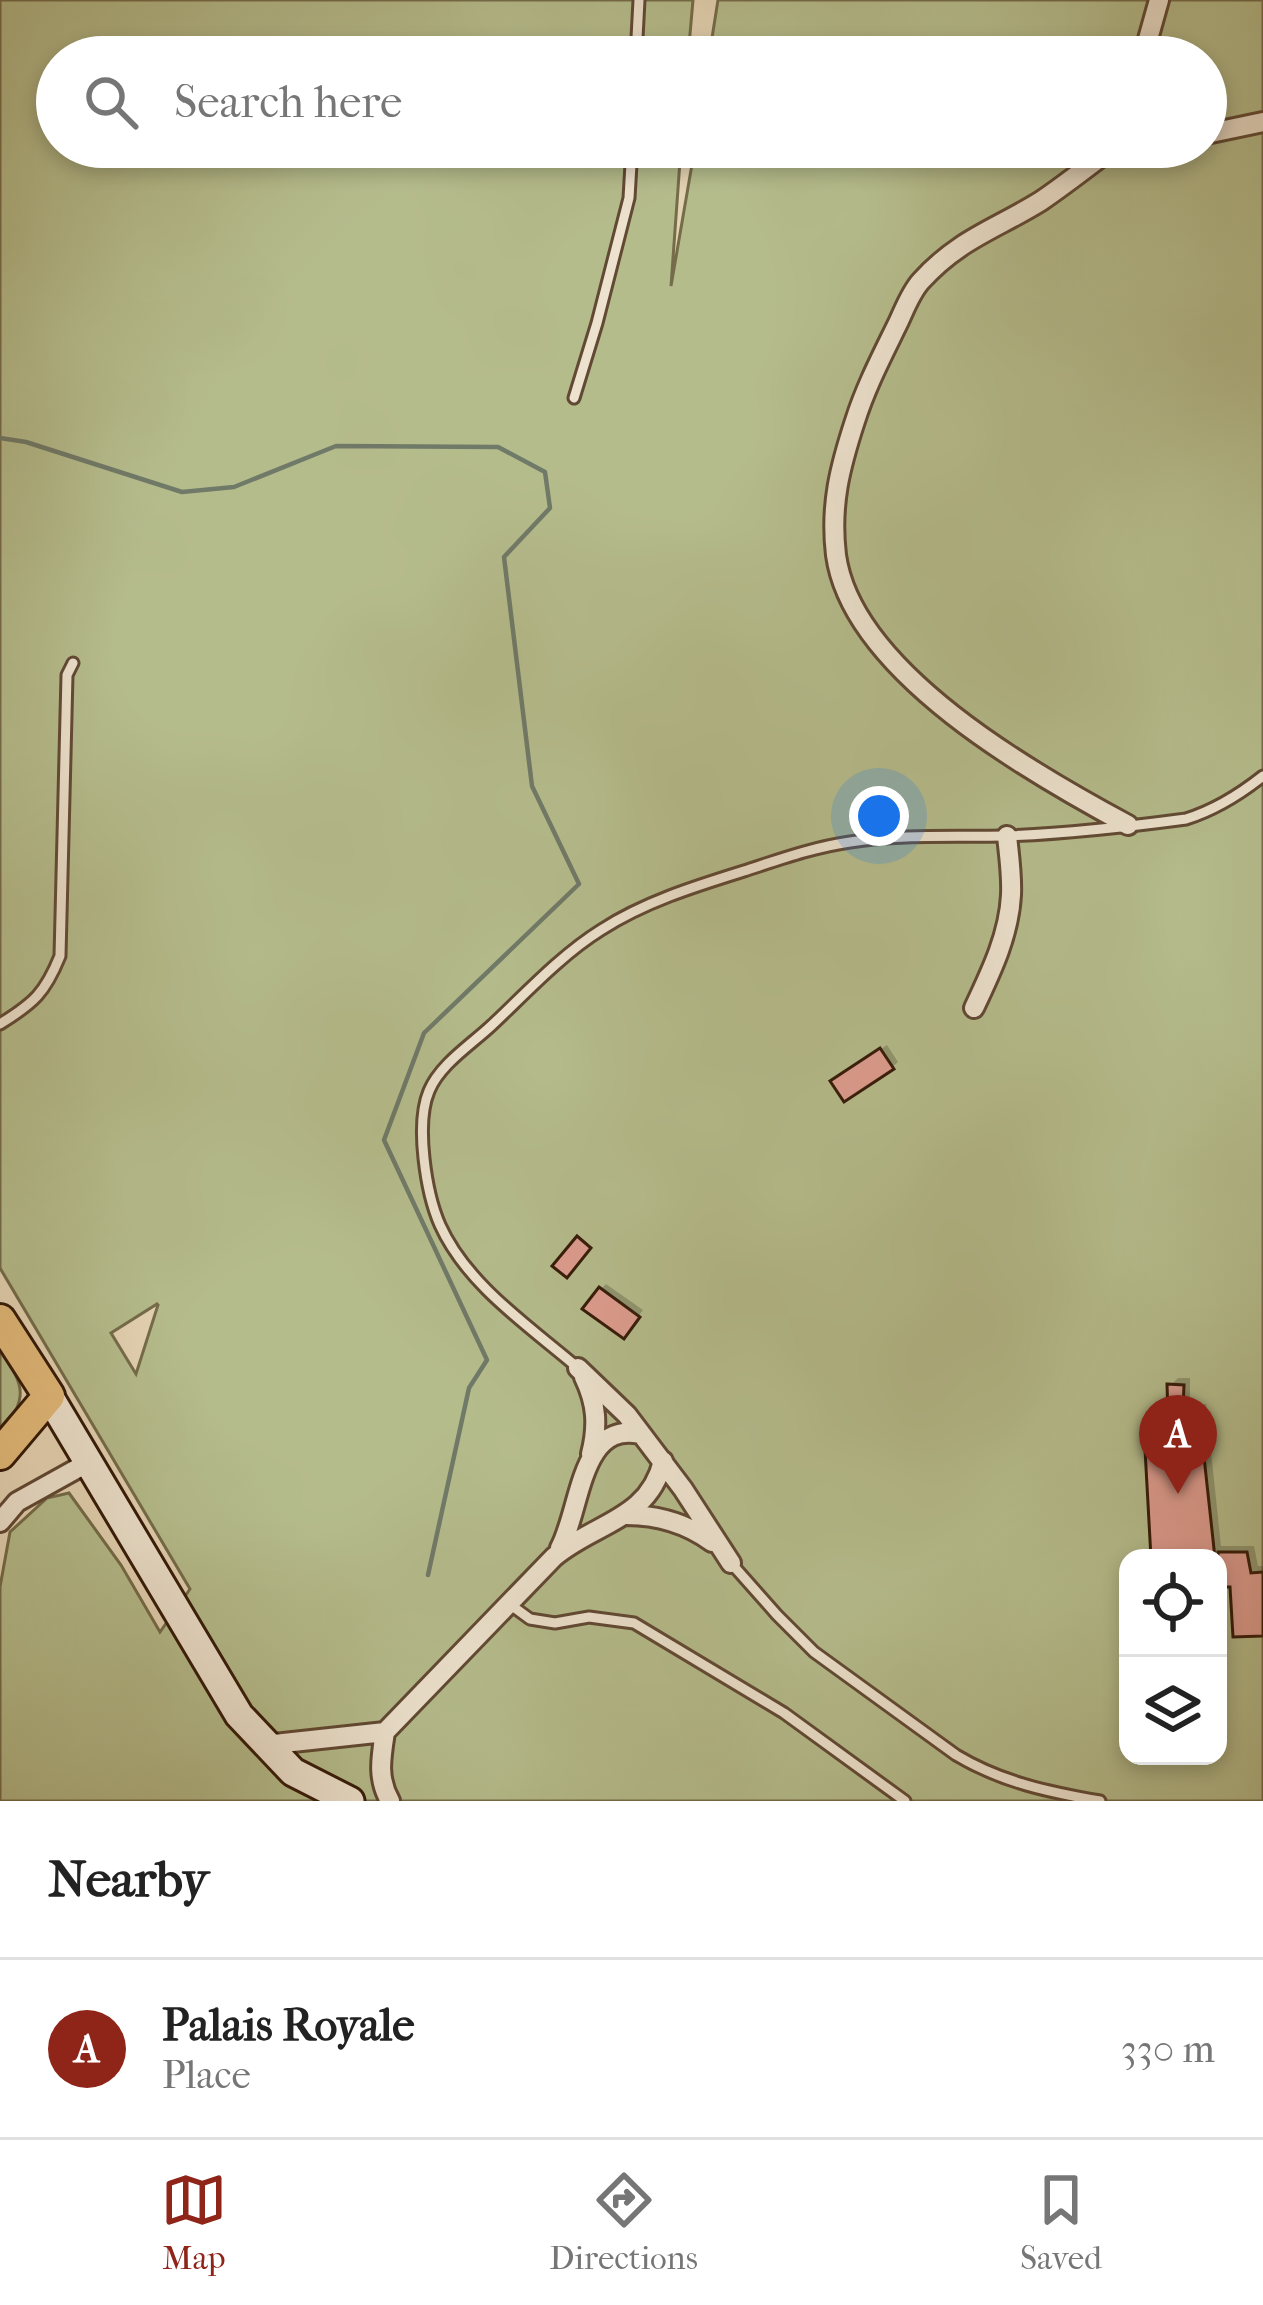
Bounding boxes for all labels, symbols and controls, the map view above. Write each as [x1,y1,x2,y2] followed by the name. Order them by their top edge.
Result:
[36,36,1227,168] search box
[78,69,144,135] icon: search
[174,76,402,129] text: Search here
[849,786,909,846] your location
[1139,1395,1217,1494] pin: A
[1119,1549,1227,1765] map controls
[1119,1549,1227,1657] button: locate
[1119,1657,1227,1765] button: layers
[48,1849,209,1909] text: Nearby
[162,1999,414,2052] text: Palais Royale
[74,2026,100,2072] text: A
[1121,2026,1215,2072] text: 330 m
[162,2052,251,2098] text: Place
[161,2167,227,2278] tab: Map
[549,2167,698,2278] tab: Directions
[1020,2167,1102,2278] tab: Saved

